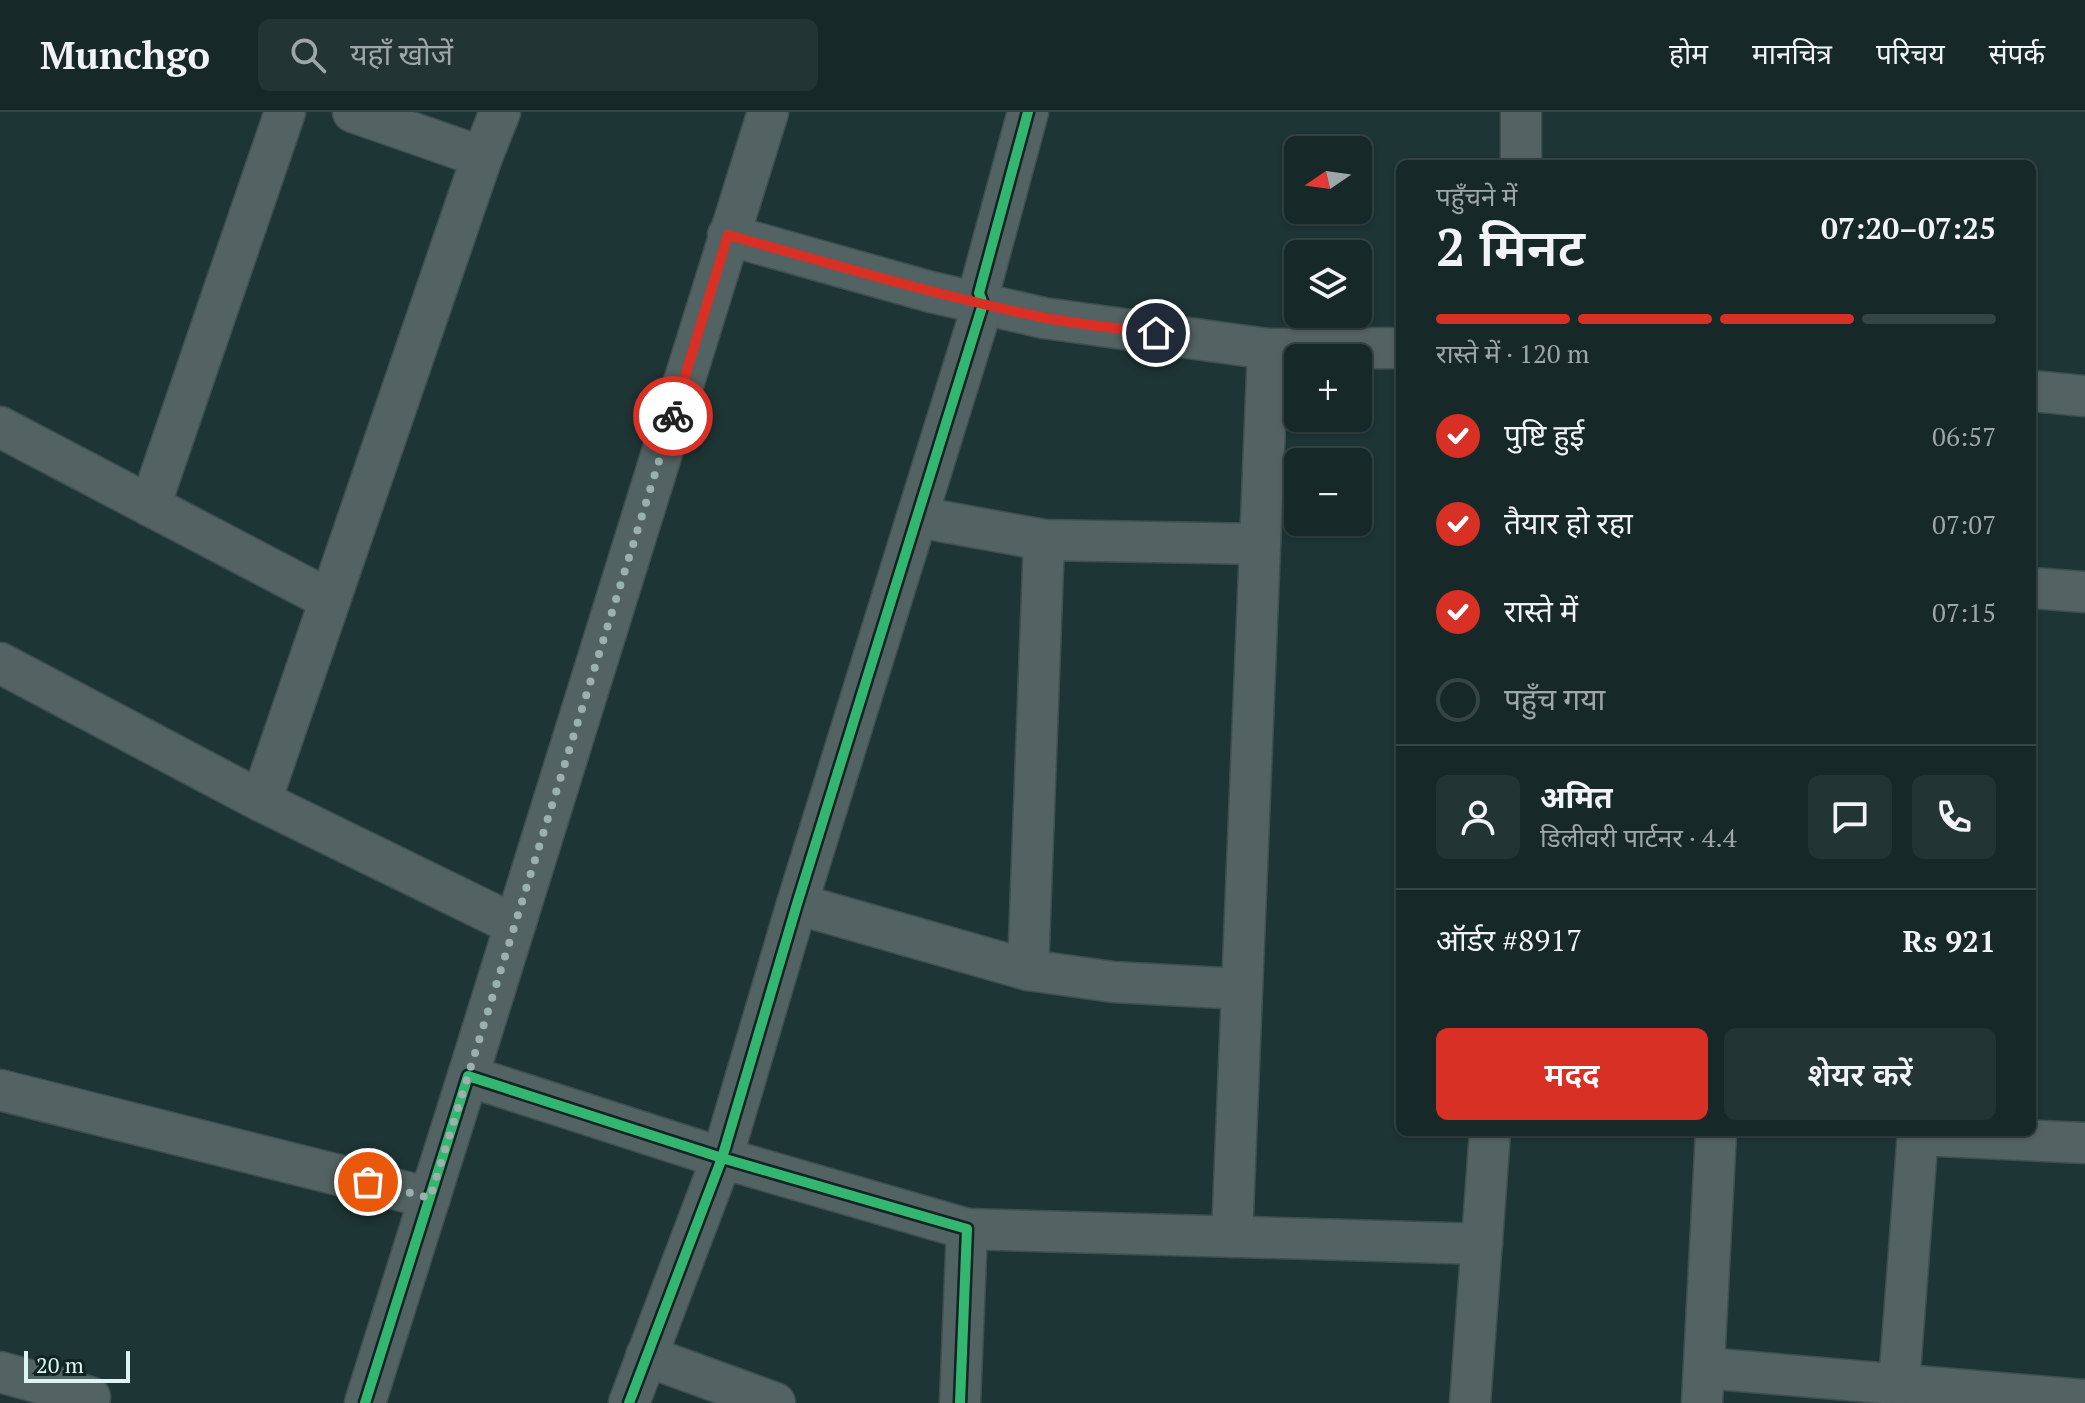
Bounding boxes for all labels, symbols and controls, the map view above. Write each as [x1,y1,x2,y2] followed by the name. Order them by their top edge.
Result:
[258,19,818,91] search box
[40,30,210,80] text: Munchgo
[286,33,330,77] icon: search
[350,34,453,74] text: यहाँ खोजें
[1669,35,1708,72] text: होम
[1752,35,1832,72] text: मानचित्र
[1876,35,1945,72] text: परिचय
[1989,35,2045,72] text: संपर्क
[1284,136,1372,224] north arrow
[1284,136,1372,536] map controls
[1436,179,1517,213] text: पहुँचने में
[1821,208,1996,248] text: 07:20–07:25
[1436,212,1585,281] text: 2 मिनट
[1284,240,1372,328] button: layers
[1122,299,1190,367] pin
[1134,311,1178,355] icon: home
[1436,336,1589,370] text: रास्ते में · 120 m
[1284,344,1372,432] button: +
[633,376,713,456] courier
[651,394,695,438] icon: bike
[1436,414,1480,458] icon: check
[1504,415,1584,455] text: पुष्टि हुई
[1932,419,1996,453] text: 06:57
[1284,448,1372,536] button: −
[1436,502,1480,546] icon: check
[1504,503,1633,543] text: तैयार हो रहा
[1932,507,1996,541] text: 07:07
[1436,590,1480,634] icon: check
[1504,591,1578,631] text: रास्ते में
[1932,595,1996,629] text: 07:15
[1504,679,1605,719] text: पहुँच गया
[1436,775,1520,859] button: person
[1808,775,1892,859] button: chat
[1912,775,1996,859] button: phone
[1540,777,1613,817] text: अमित
[1540,820,1737,854] text: डिलीवरी पार्टनर · 4.4
[1436,920,1582,960] text: ऑर्डर #8917
[1903,921,1996,961] text: Rs 921
[1436,1028,1708,1120] button: मदद
[1724,1028,1996,1120] button: शेयर करें
[334,1148,402,1216] pin
[346,1160,390,1204] icon: bag
[24,1347,130,1383] scale bar
[36,1350,84,1379] text: 20 m

